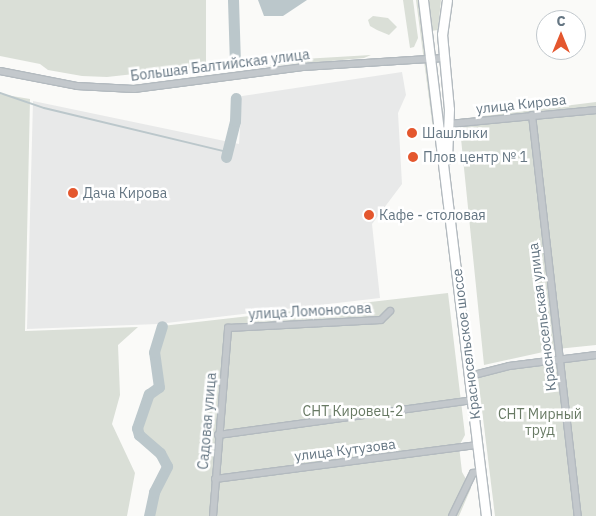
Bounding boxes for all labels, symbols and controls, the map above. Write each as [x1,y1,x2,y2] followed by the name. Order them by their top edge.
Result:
[536,10,586,60] north arrow
[556,12,566,30] text: С
[129,46,311,84] street label: Большая Балтийская улица
[475,91,567,117] street label: улица Кирова
[422,125,488,141] place label: Шашлыки
[406,127,418,139] marker: Шашлыки
[423,149,528,165] place label: Плов центр № 1
[407,151,419,163] marker: Плов центр № 1
[83,185,167,201] place label: Дача Кирова
[67,187,79,199] marker: Дача Кирова
[379,207,486,223] place label: Кафе - столовая
[363,209,375,221] marker: Кафе - столовая
[525,242,559,392] street label: Красносельская улица
[448,268,484,420] street label: Красносельское шоссе
[248,299,372,323] street label: улица Ломоносова
[194,372,220,470] street label: Садовая улица
[303,403,403,419] park label: СНТ Кировец-2
[498,406,582,438] park label: СНТ Мирный труд
[293,435,397,465] street label: улица Кутузова

